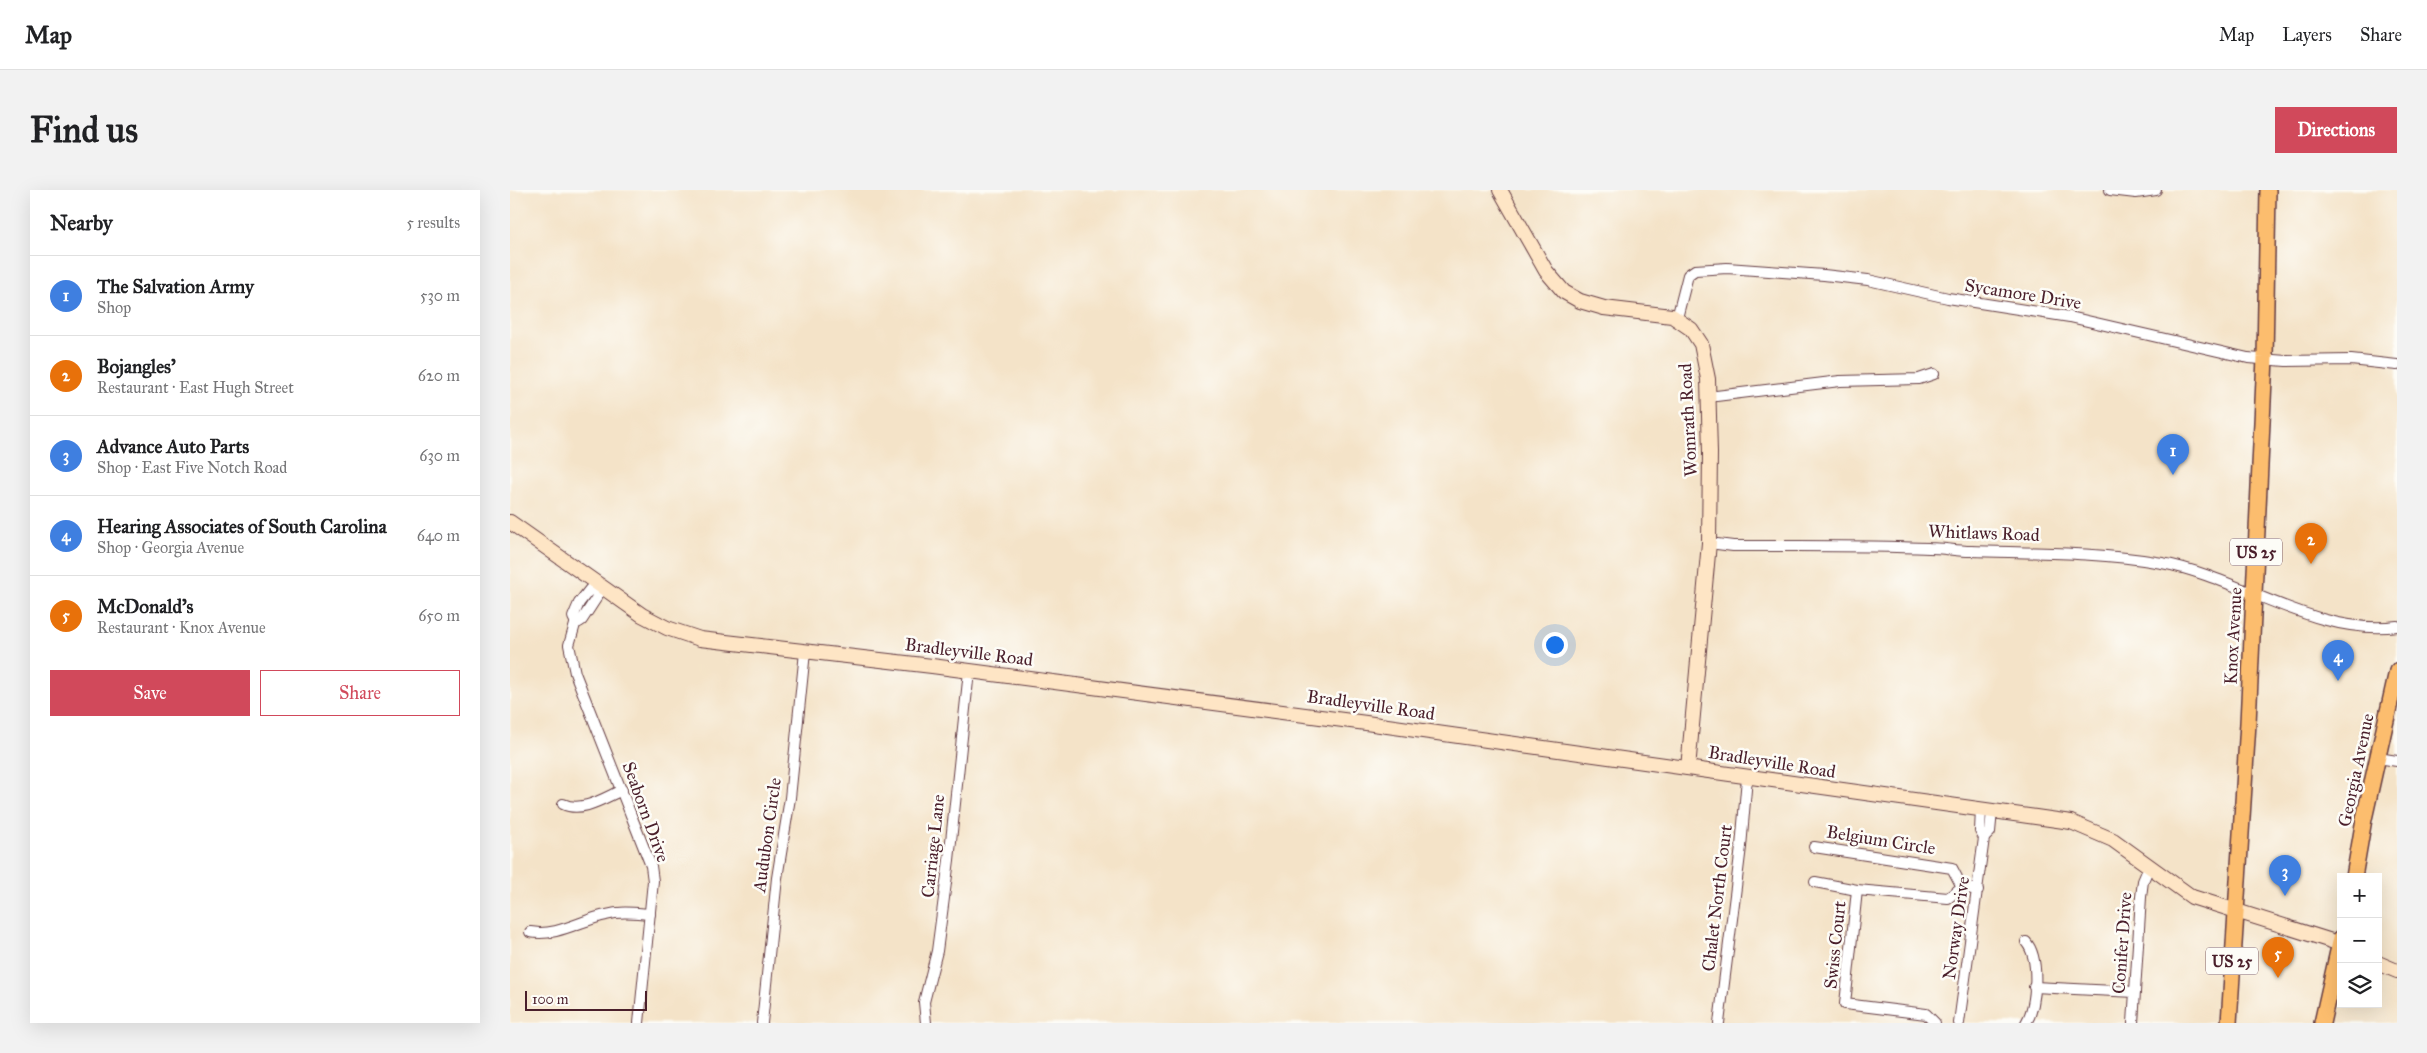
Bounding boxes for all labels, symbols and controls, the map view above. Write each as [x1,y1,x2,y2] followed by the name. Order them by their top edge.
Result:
[25,20,72,50] text: Map
[2219,24,2254,46] text: Map
[2282,24,2332,46] text: Layers
[2360,24,2402,46] text: Share
[2275,107,2397,153] button: Directions
[30,109,138,152] text: Find us
[50,210,113,236] text: Nearby
[406,213,460,232] text: 5 results
[1963,274,2083,314] street label: Sycamore Drive
[97,275,254,298] text: The Salvation Army
[63,286,69,305] text: 1
[420,286,460,305] text: 530 m
[97,298,131,317] text: Shop
[97,355,176,378] text: Bojangles'
[1674,363,1702,477] street label: Womrath Road
[62,366,70,385] text: 2
[418,366,460,385] text: 620 m
[97,378,294,397] text: Restaurant · East Hugh Street
[2157,434,2189,475] pin: 1
[97,435,249,458] text: Advance Auto Parts
[63,446,69,465] text: 3
[419,446,460,465] text: 630 m
[97,458,287,477] text: Shop · East Five Notch Road
[97,515,387,538] text: Hearing Associates of South Carolina
[1928,520,2040,546] street label: Whitlaws Road
[2295,523,2327,564] pin: 2
[62,526,70,545] text: 4
[417,526,460,545] text: 640 m
[97,538,244,557] text: Shop · Georgia Avenue
[2230,538,2282,566] road number: US 25
[2219,587,2247,685] street label: Knox Avenue
[97,595,193,618] text: McDonald's
[62,606,70,625] text: 5
[418,606,460,625] text: 650 m
[97,618,266,637] text: Restaurant · Knox Avenue
[1542,632,1568,658] your location
[904,633,1034,671] street label: Bradleyville Road
[2322,640,2354,681] pin: 4
[50,670,250,716] button: Save
[260,670,460,716] button: Share
[1306,685,1436,725] street label: Bradleyville Road
[2333,711,2380,829] street label: Georgia Avenue
[1707,741,1837,783] street label: Bradleyville Road
[618,759,674,865] street label: Seaborn Drive
[748,776,786,895] street label: Audubon Circle
[917,793,950,899] street label: Carriage Lane
[1825,821,1937,860] street label: Belgium Circle
[1697,823,1737,973] street label: Chalet North Court
[2269,855,2301,896] pin: 3
[2337,873,2382,1008] map controls
[2337,873,2382,918] button: +
[1938,875,1974,981] street label: Norway Drive
[2107,891,2137,995] street label: Conifer Drive
[1819,899,1851,990] street label: Swiss Court
[2337,918,2382,963] button: −
[2262,937,2294,978] pin: 5
[2206,948,2258,974] road number: US 25
[2337,963,2382,1008] button: layers
[525,988,648,1011] scale bar
[532,991,569,1008] text: 100 m

